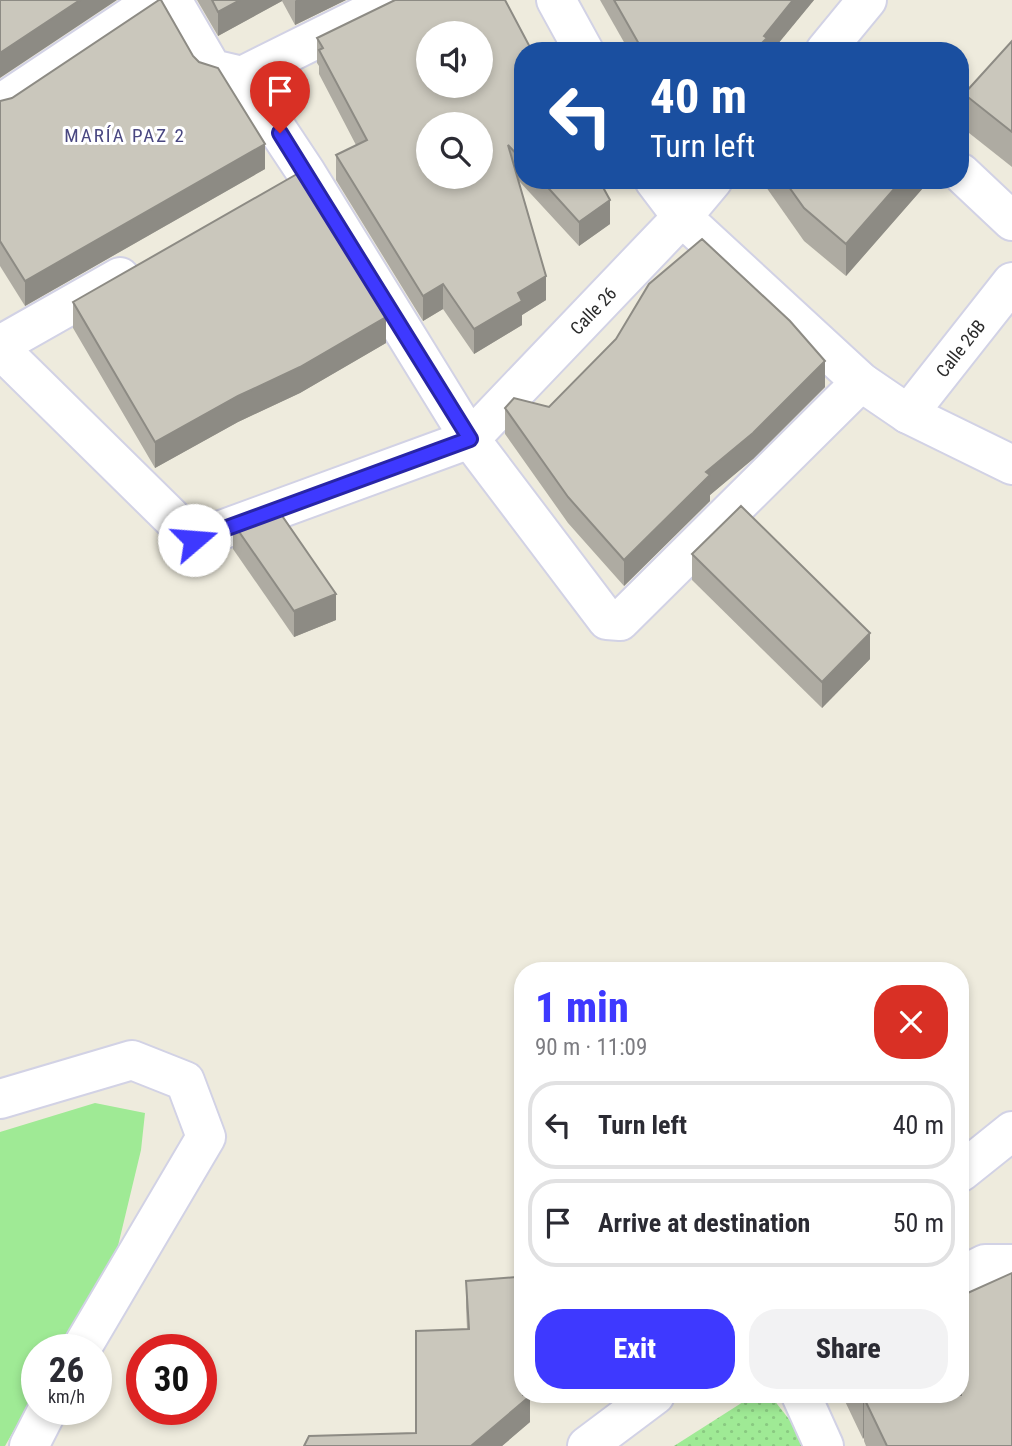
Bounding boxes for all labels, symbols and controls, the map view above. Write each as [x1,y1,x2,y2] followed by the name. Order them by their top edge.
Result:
[416,21,493,189] map controls
[416,21,493,98] button: sound
[250,61,310,133] pin
[650,68,747,125] text: 40 m
[535,70,626,161] icon: left
[261,72,299,110] icon: arrive
[416,112,493,189] button: search
[64,124,186,147] district label: MARÍA PAZ 2
[650,127,755,165] text: Turn left
[565,282,620,338] street label: Calle 26
[931,315,989,381] street label: Calle 26B
[157,503,231,577] position arrow
[535,983,629,1032] text: 1 min
[874,985,948,1059] button: close
[535,1034,647,1061] text: 90 m · 11:09
[539,1106,577,1144] icon: left
[598,1110,687,1140] text: Turn left
[893,1110,944,1140] text: 40 m
[539,1204,577,1242] icon: arrive
[598,1208,810,1238] text: Arrive at destination
[893,1208,944,1238] text: 50 m
[535,1309,735,1389] button: Exit
[749,1309,948,1389] button: Share
[126,1334,217,1425] speed limit sign: 30
[49,1350,84,1391] text: 26
[48,1386,85,1407] text: km/h

